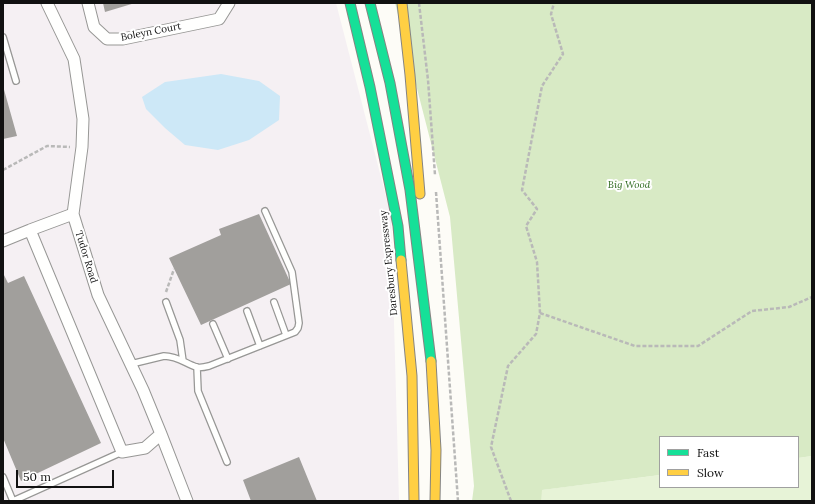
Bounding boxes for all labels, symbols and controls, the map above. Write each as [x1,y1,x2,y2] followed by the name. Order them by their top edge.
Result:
[120,20,182,44] street label: Boleyn Court
[608,179,650,191] park label: Big Wood
[378,210,400,316] street label: Daresbury Expressway
[72,229,100,285] street label: Tudor Road
[659,436,799,488] legend
[697,445,720,460] text: Fast
[18,462,116,488] scale bar
[697,465,724,480] text: Slow
[23,469,51,484] text: 50 m

